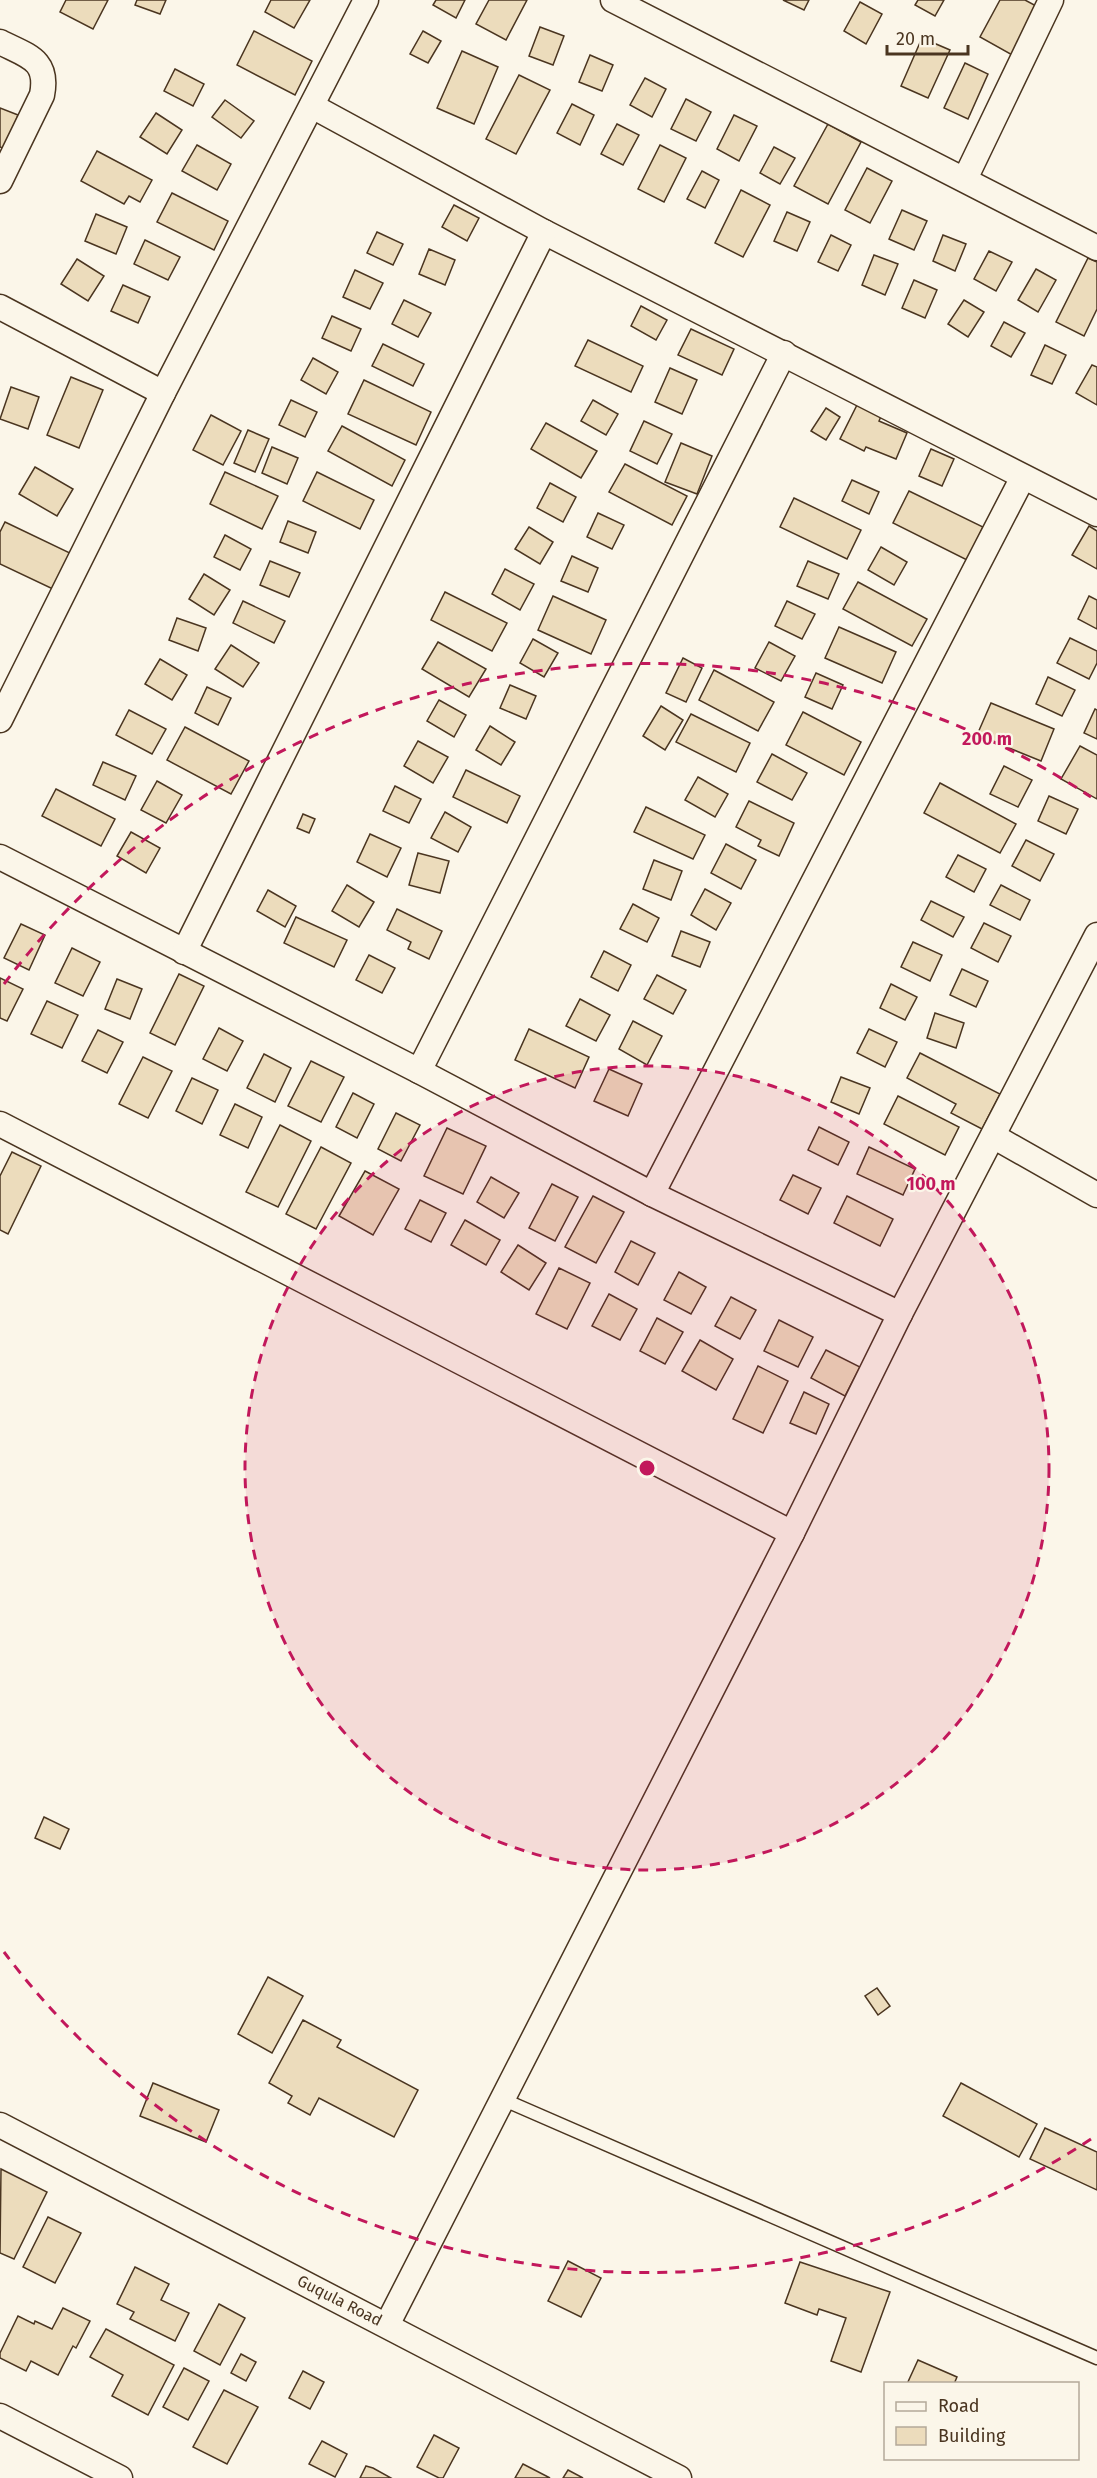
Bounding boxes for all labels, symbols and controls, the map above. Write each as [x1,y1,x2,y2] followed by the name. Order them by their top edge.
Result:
[887,18,968,56] scale bar
[896,28,935,50] text: 20 m
[962,728,1012,750] text: 200 m
[907,1173,955,1195] text: 100 m
[637,1458,657,1478] centre of rings
[294,2271,385,2330] street label: Guqula Road
[884,2382,1079,2460] legend
[938,2395,980,2417] text: Road
[938,2425,1006,2447] text: Building

